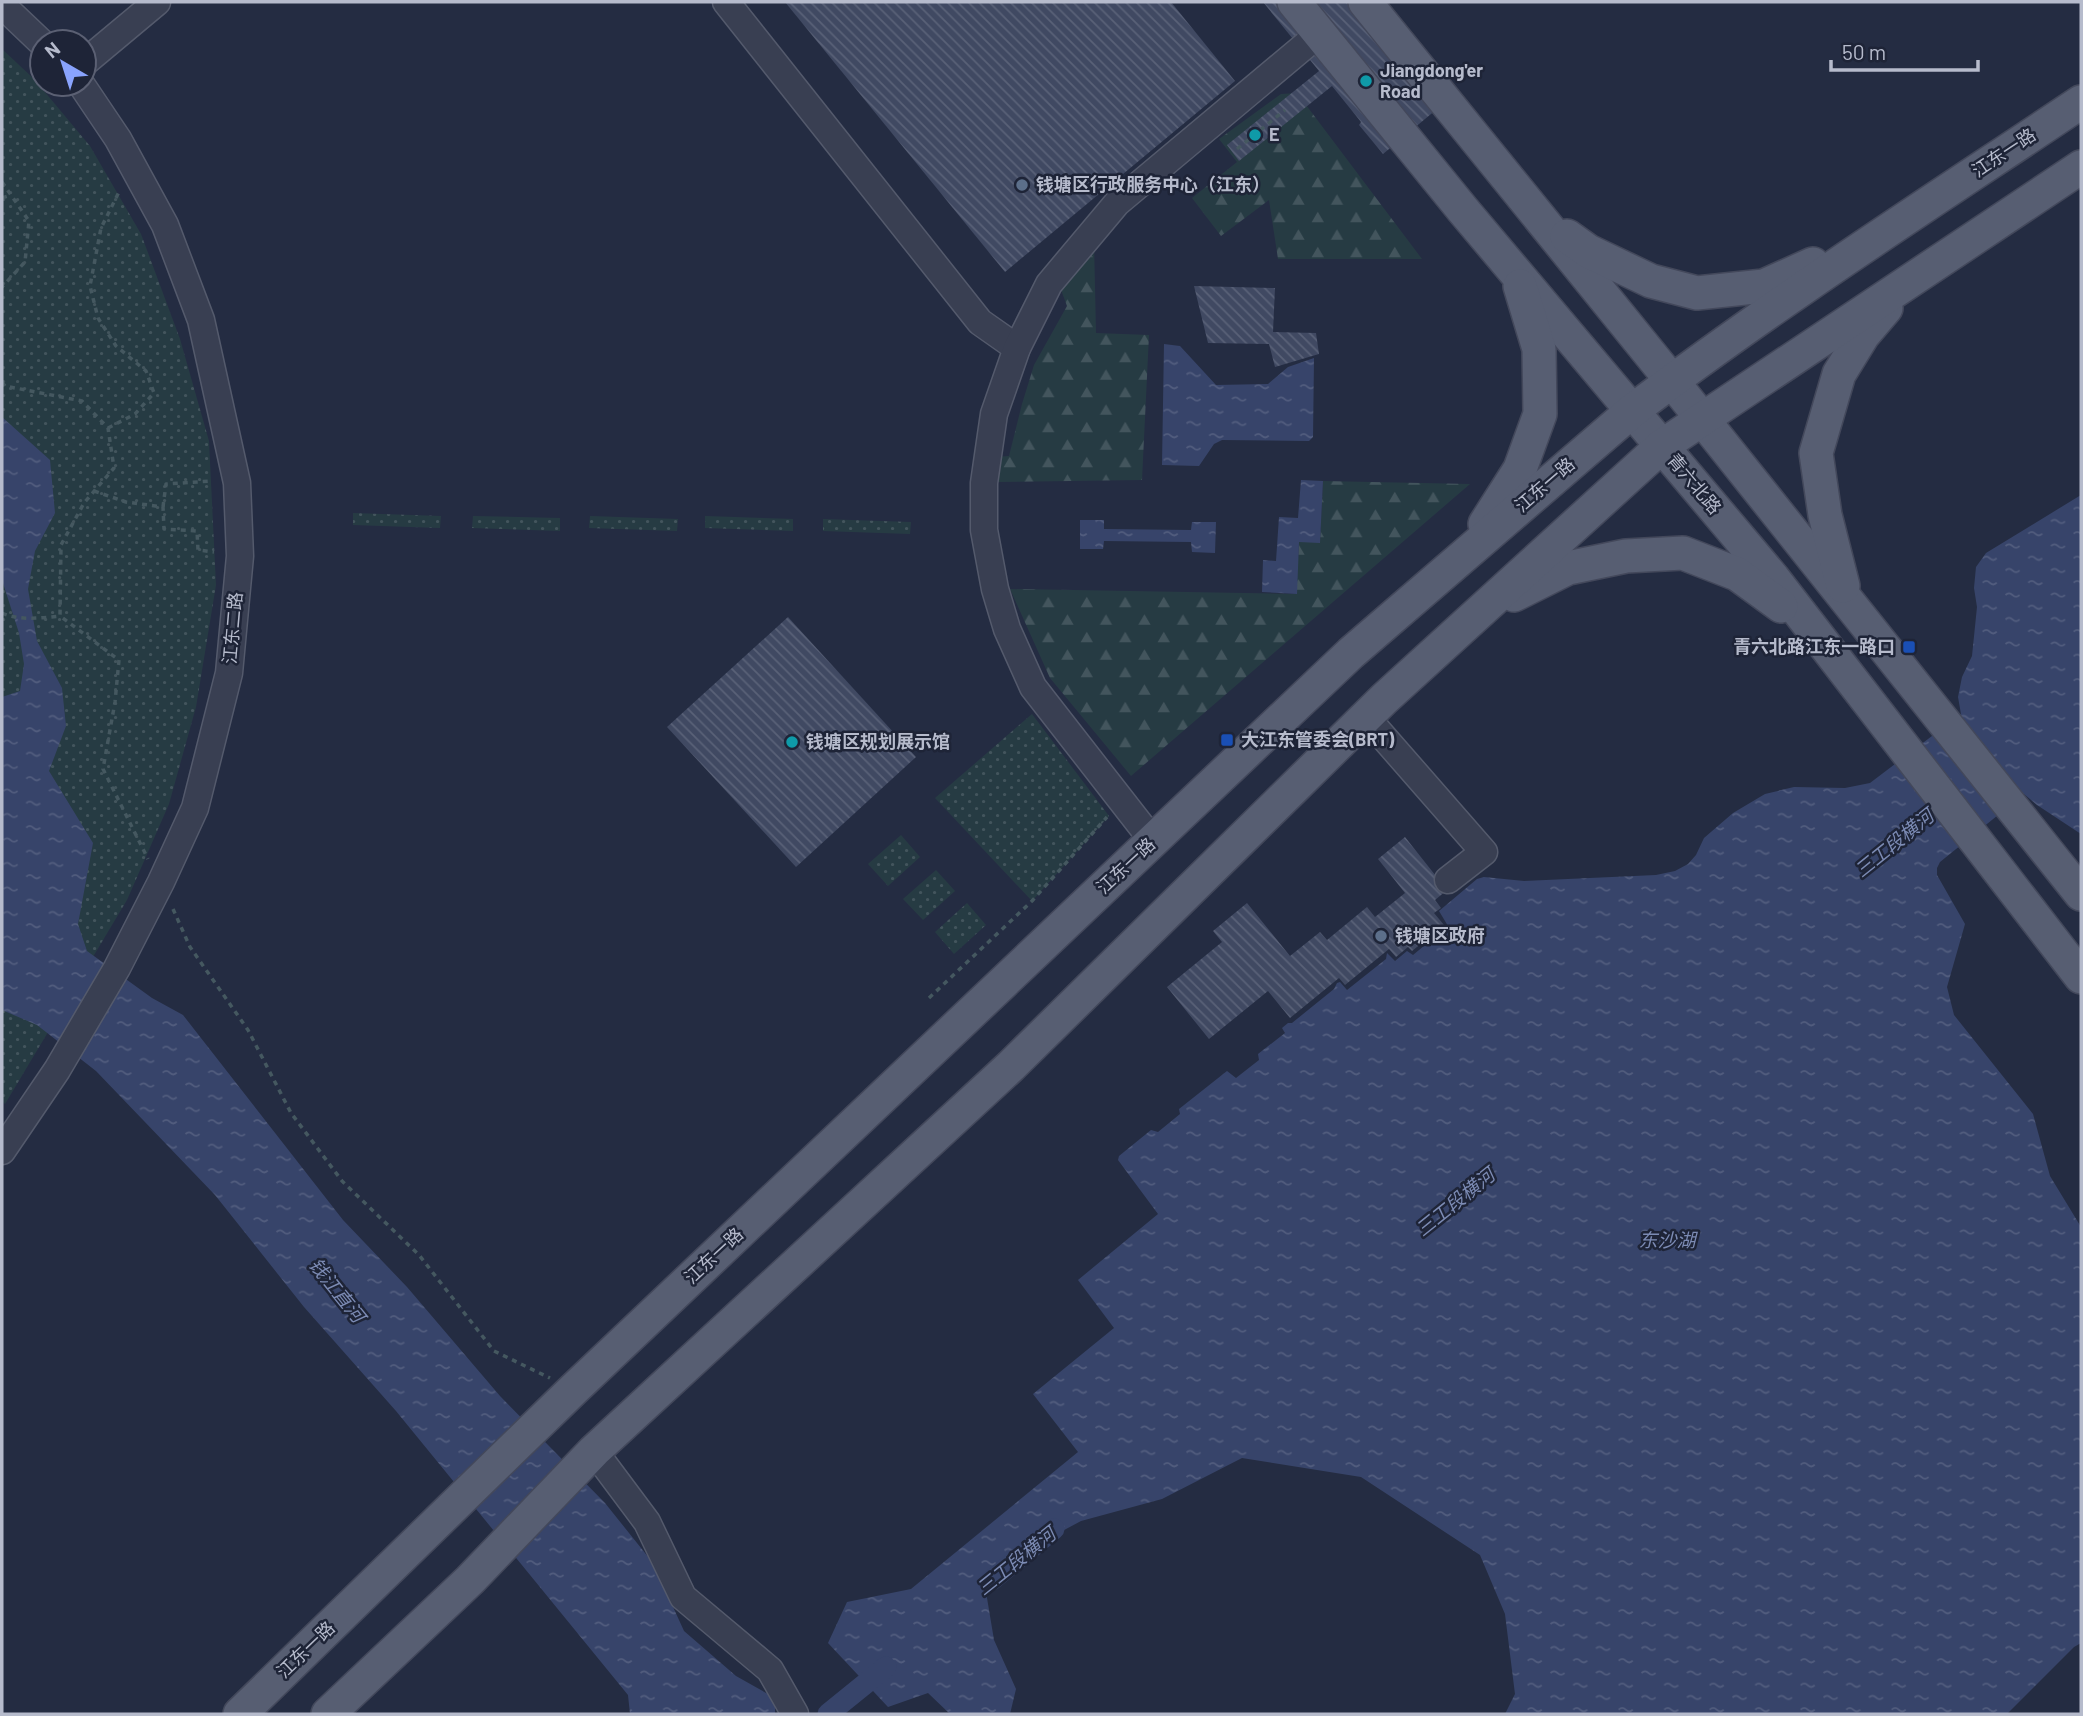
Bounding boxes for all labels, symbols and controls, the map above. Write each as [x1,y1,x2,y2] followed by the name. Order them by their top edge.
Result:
[28,28,98,98] north arrow
[1831,28,1978,72] scale bar
[40,36,64,62] text: N
[1842,39,1886,64] text: 50 m
[1380,59,1483,102] place label: Jiangdong'er Road
[1358,73,1374,89] marker: Jiangdong'er Road
[1269,123,1280,145] place label: E
[1967,123,2039,181] street label: 江东一路
[1247,127,1263,143] marker: E
[1036,173,1270,195] place label: 钱塘区行政服务中心（江东）
[1014,177,1030,193] marker: 钱塘区行政服务中心（江东）
[1663,449,1726,518] street label: 青六北路
[1510,452,1579,516] street label: 江东一路
[218,591,246,665] street label: 江东二路
[1733,635,1895,657] place label: 青六北路江东一路口
[1901,639,1917,655] marker: 青六北路江东一路口
[1241,728,1395,750] place label: 大江东管委会(BRT)
[806,730,950,752] place label: 钱塘区规划展示馆
[1219,732,1235,748] marker: 大江东管委会(BRT)
[784,734,800,750] marker: 钱塘区规划展示馆
[1850,801,1941,881] water label: 三工段横河
[1091,833,1159,898] street label: 江东一路
[1395,924,1485,946] place label: 钱塘区政府
[1373,928,1389,944] marker: 钱塘区政府
[1411,1160,1502,1240] water label: 三工段横河
[679,1223,747,1288] street label: 江东一路
[1638,1228,1698,1251] water label: 东沙湖
[305,1253,373,1330] water label: 钱江直河
[972,1519,1063,1599] water label: 三工段横河
[272,1616,339,1682] street label: 江东一路

